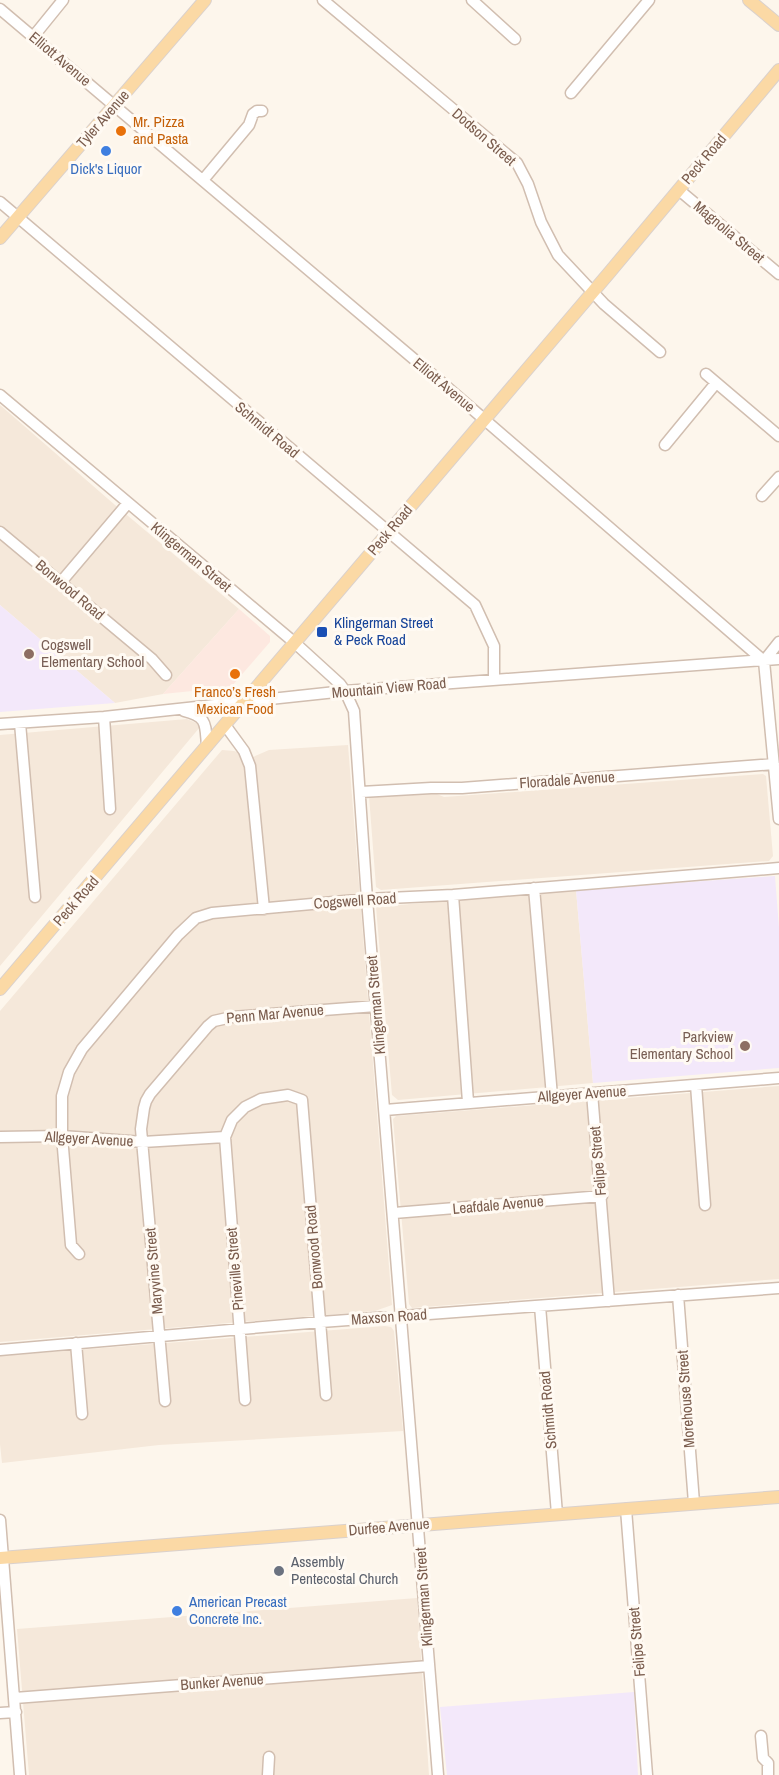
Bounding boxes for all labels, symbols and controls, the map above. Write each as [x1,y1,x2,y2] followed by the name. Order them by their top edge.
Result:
[25,26,96,91] street label: Elliott Avenue
[71,85,134,152] street label: Tyler Avenue
[448,103,521,171] street label: Dodson Street
[133,111,189,149] place label: Mr. Pizza and Pasta
[114,124,128,138] marker: Mr. Pizza and Pasta
[676,129,731,188] street label: Peck Road
[99,144,113,158] marker: Dick's Liquor
[70,158,142,179] place label: Dick's Liquor
[689,196,770,268] street label: Magnolia Street
[409,352,480,417] street label: Elliott Avenue
[231,397,304,463] street label: Schmidt Road
[362,500,417,559] street label: Peck Road
[147,517,236,597] street label: Klingerman Street
[31,555,109,625] street label: Bonwood Road
[334,612,434,650] place label: Klingerman Street & Peck Road
[315,625,329,639] marker: Klingerman Street & Peck Road
[41,634,144,672] place label: Cogswell Elementary School
[22,647,36,661] marker: Cogswell Elementary School
[228,667,242,681] marker: Franco’s Fresh Mexican Food
[331,672,447,703] street label: Mountain View Road
[194,681,276,719] place label: Franco’s Fresh Mexican Food
[519,766,615,793] street label: Floradale Avenue
[48,871,103,930] street label: Peck Road
[313,887,397,914] street label: Cogswell Road
[361,954,390,1055] street label: Klingerman Street
[225,999,325,1028] street label: Penn Mar Avenue
[630,1026,733,1064] place label: Parkview Elementary School
[738,1039,752,1053] marker: Parkview Elementary School
[536,1080,627,1107] street label: Allgeyer Avenue
[584,1125,611,1197] street label: Felipe Street
[43,1126,134,1151] street label: Allgeyer Avenue
[451,1190,545,1219] street label: Leafdale Avenue
[299,1204,328,1290] street label: Bonwood Road
[139,1226,168,1315] street label: Maryvine Street
[220,1226,249,1312] street label: Pineville Street
[350,1303,428,1330] street label: Maxson Road
[672,1349,699,1449] street label: Morehouse Street
[534,1370,561,1450] street label: Schmidt Road
[348,1512,430,1540] street label: Durfee Avenue
[410,1546,437,1647] street label: Klingerman Street
[290,1551,398,1589] place label: Assembly Pentecostal Church
[272,1564,286,1578] marker: Assembly Pentecostal Church
[188,1591,287,1629] place label: American Precast Concrete Inc.
[170,1604,184,1618] marker: American Precast Concrete Inc.
[623,1606,650,1678] street label: Felipe Street
[180,1668,264,1695] street label: Bunker Avenue

